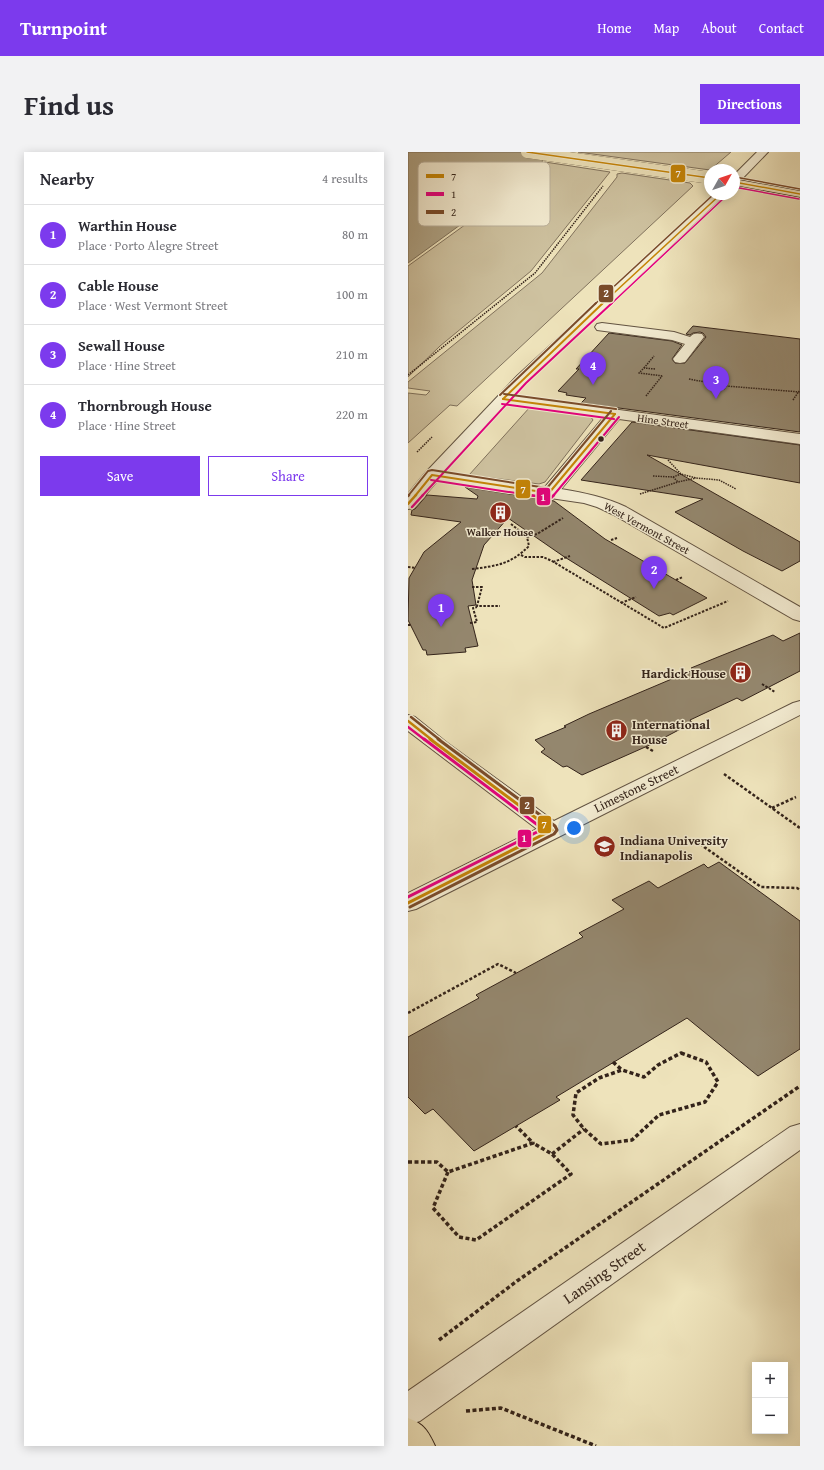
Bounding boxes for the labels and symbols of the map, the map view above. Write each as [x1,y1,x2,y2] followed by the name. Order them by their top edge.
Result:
[418,162,550,226] legend
[670,164,686,183] line badge: 7
[704,164,740,200] north arrow
[675,165,681,181] text: 7
[451,168,456,184] text: 7
[451,186,456,202] text: 1
[451,204,456,220] text: 2
[598,284,614,303] line badge: 2
[603,285,609,301] text: 2
[580,352,606,385] pin: 4
[703,366,729,399] pin: 3
[636,409,690,433] street label: Hine Street
[596,434,606,444] unlabelled marker
[515,479,531,499] line badge: 7
[520,481,526,497] text: 7
[536,487,551,506] line badge: 1
[540,489,546,505] text: 1
[601,498,693,558] street label: West Vermont Street
[487,499,513,525] building icon: Walker House
[467,524,534,540] place label: Walker House
[641,556,667,589] pin: 2
[428,594,454,627] pin: 1
[728,660,754,686] building icon: Hardick House
[642,664,726,683] place label: Hardick House
[632,715,710,749] place label: International House
[603,718,629,744] building icon: International House
[591,760,682,817] street label: Limestone Street
[519,796,535,815] line badge: 2
[524,797,530,813] text: 2
[537,815,552,834] line badge: 7
[541,816,547,832] text: 7
[564,818,584,838] your location
[517,829,532,848] line badge: 1
[521,830,527,846] text: 1
[620,831,728,865] place label: Indiana University Indianapolis
[591,834,617,860] school or university icon: Indiana University Indianapolis
[558,1234,651,1309] street label: Lansing Street

